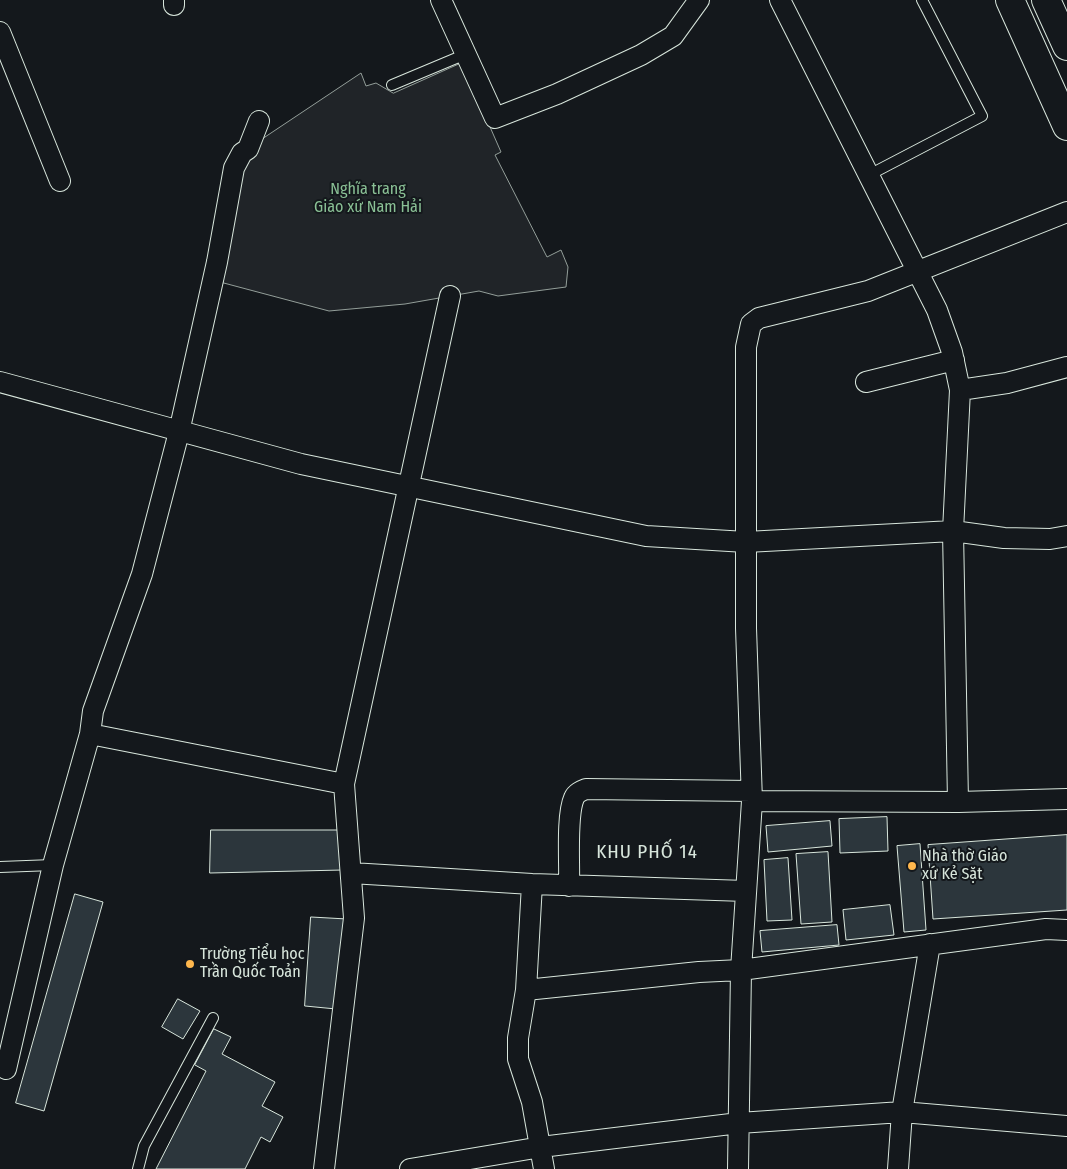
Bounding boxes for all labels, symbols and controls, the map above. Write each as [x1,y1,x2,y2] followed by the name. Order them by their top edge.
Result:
[314,180,422,218] park label: Nghĩa trang Giáo xứ Nam Hải
[595,842,699,864] district label: KHU PHỐ 14
[922,847,1007,885] place label: Nhà thờ Giáo xứ Kẻ Sặt
[906,860,918,872] marker: Nhà thờ Giáo xứ Kẻ Sặt
[200,945,305,983] place label: Trường Tiểu học Trần Quốc Toản
[184,958,196,970] marker: Trường Tiểu học Trần Quốc Toản

